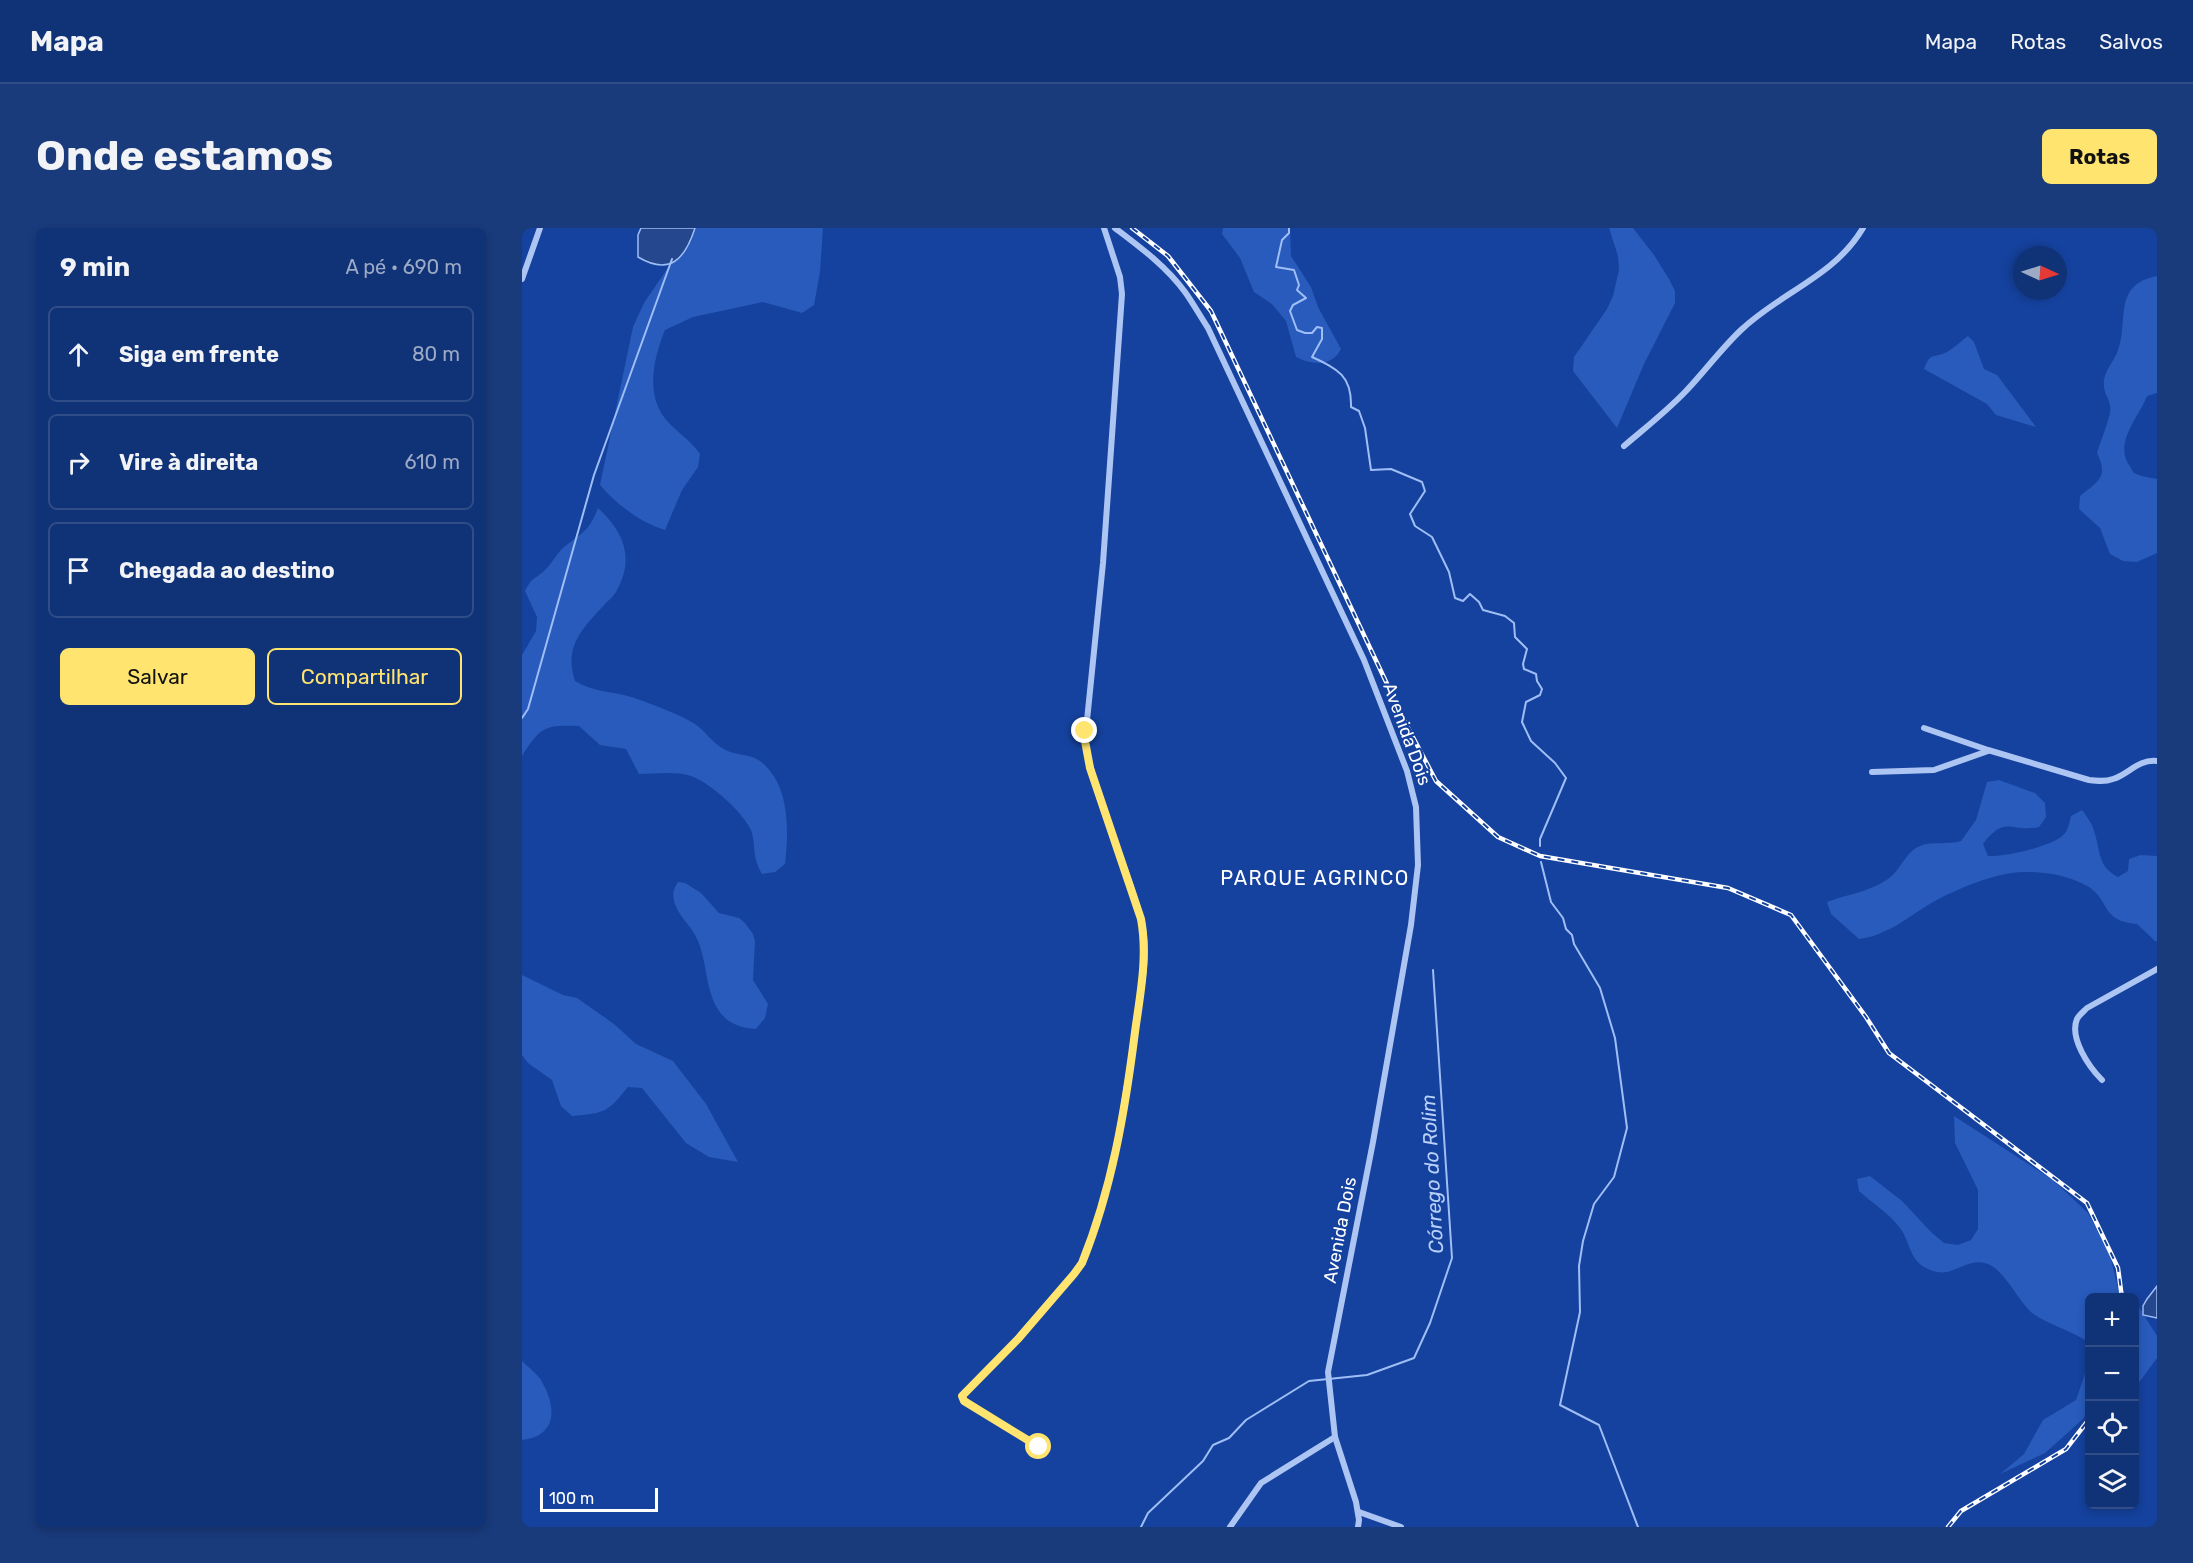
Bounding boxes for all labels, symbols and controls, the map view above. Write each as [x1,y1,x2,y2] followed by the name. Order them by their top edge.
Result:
[30,25,104,58] text: Mapa
[1925,29,1977,54] text: Mapa
[2010,29,2066,54] text: Rotas
[2099,29,2163,54] text: Salvos
[2042,129,2157,184] button: Rotas
[36,131,333,181] text: Onde estamos
[2013,246,2067,300] north arrow
[60,252,130,283] text: 9 min
[345,255,462,279] text: A pé · 690 m
[62,338,95,371] icon: ahead
[119,341,279,368] text: Siga em frente
[412,342,460,366] text: 80 m
[62,446,95,479] icon: right
[119,449,258,476] text: Vire à direita
[404,450,460,474] text: 610 m
[62,554,95,587] icon: arrive
[119,557,335,584] text: Chegada ao destino
[60,648,255,705] button: Salvar
[267,648,462,705] button: Compartilhar
[1378,680,1436,788] street label: Avenida Dois
[1071,717,1097,743] route end
[1220,866,1410,890] district label: PARQUE AGRINCO
[1416,1094,1448,1254] water label: Córrego do Rolim
[1319,1175,1361,1285] street label: Avenida Dois
[2085,1293,2139,1509] map controls
[2085,1293,2139,1347] button: +
[2085,1347,2139,1401] button: −
[2085,1401,2139,1455] button: locate
[1025,1433,1051,1459] route start
[2085,1455,2139,1509] button: layers
[540,1485,658,1512] scale bar
[549,1489,594,1508] text: 100 m

